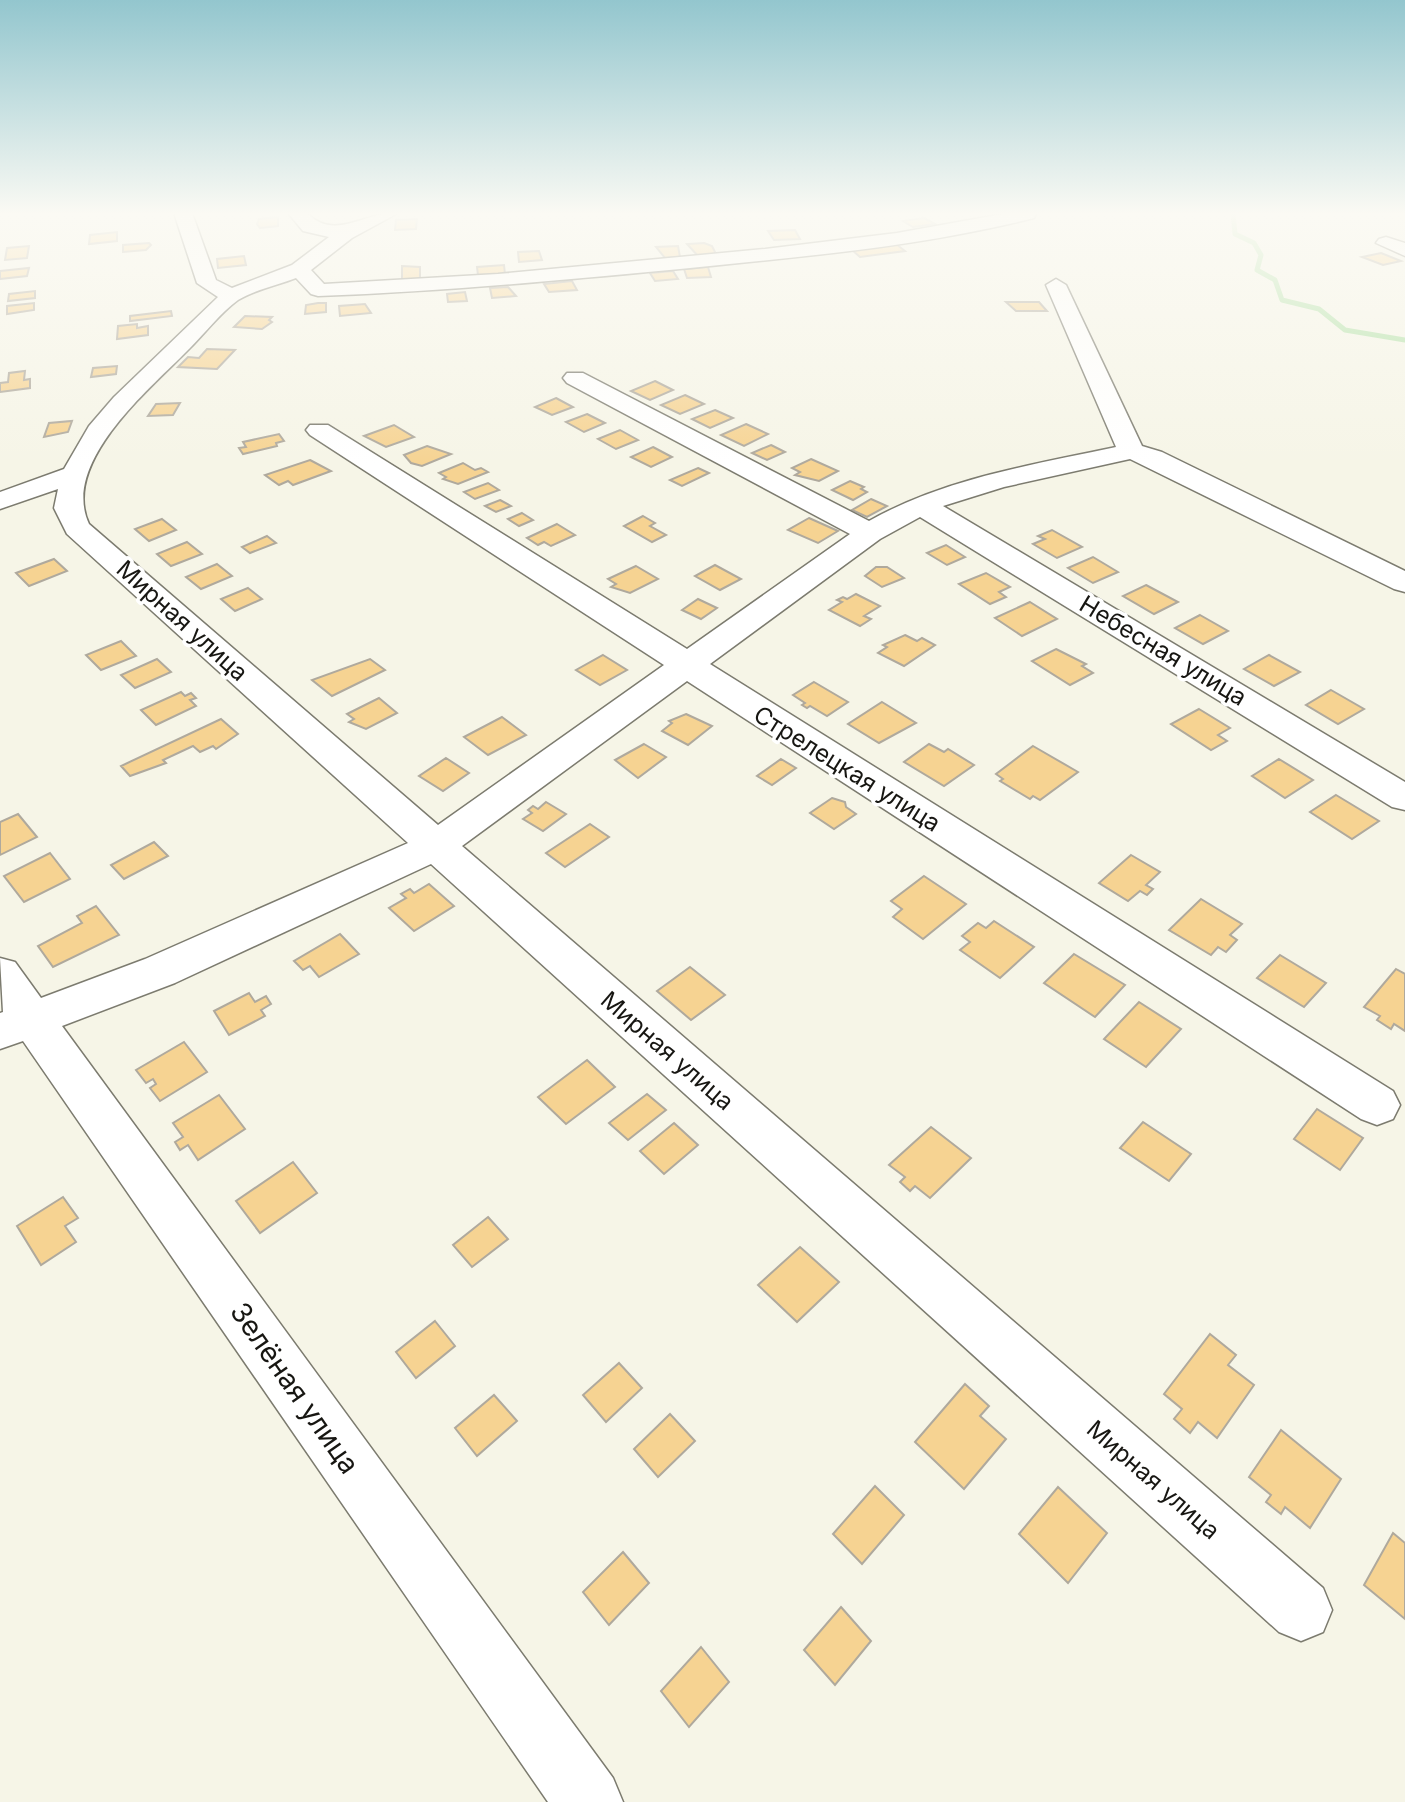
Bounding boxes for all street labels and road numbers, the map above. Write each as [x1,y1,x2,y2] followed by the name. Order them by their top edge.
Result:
[111,554,254,687] street label: Мирная улица
[1074,589,1252,712] street label: Небесная улица
[749,699,946,838] street label: Стрелецкая улица
[595,985,740,1116] street label: Мирная улица
[223,1296,367,1480] street label: Зелёная улица
[1081,1414,1226,1545] street label: Мирная улица

